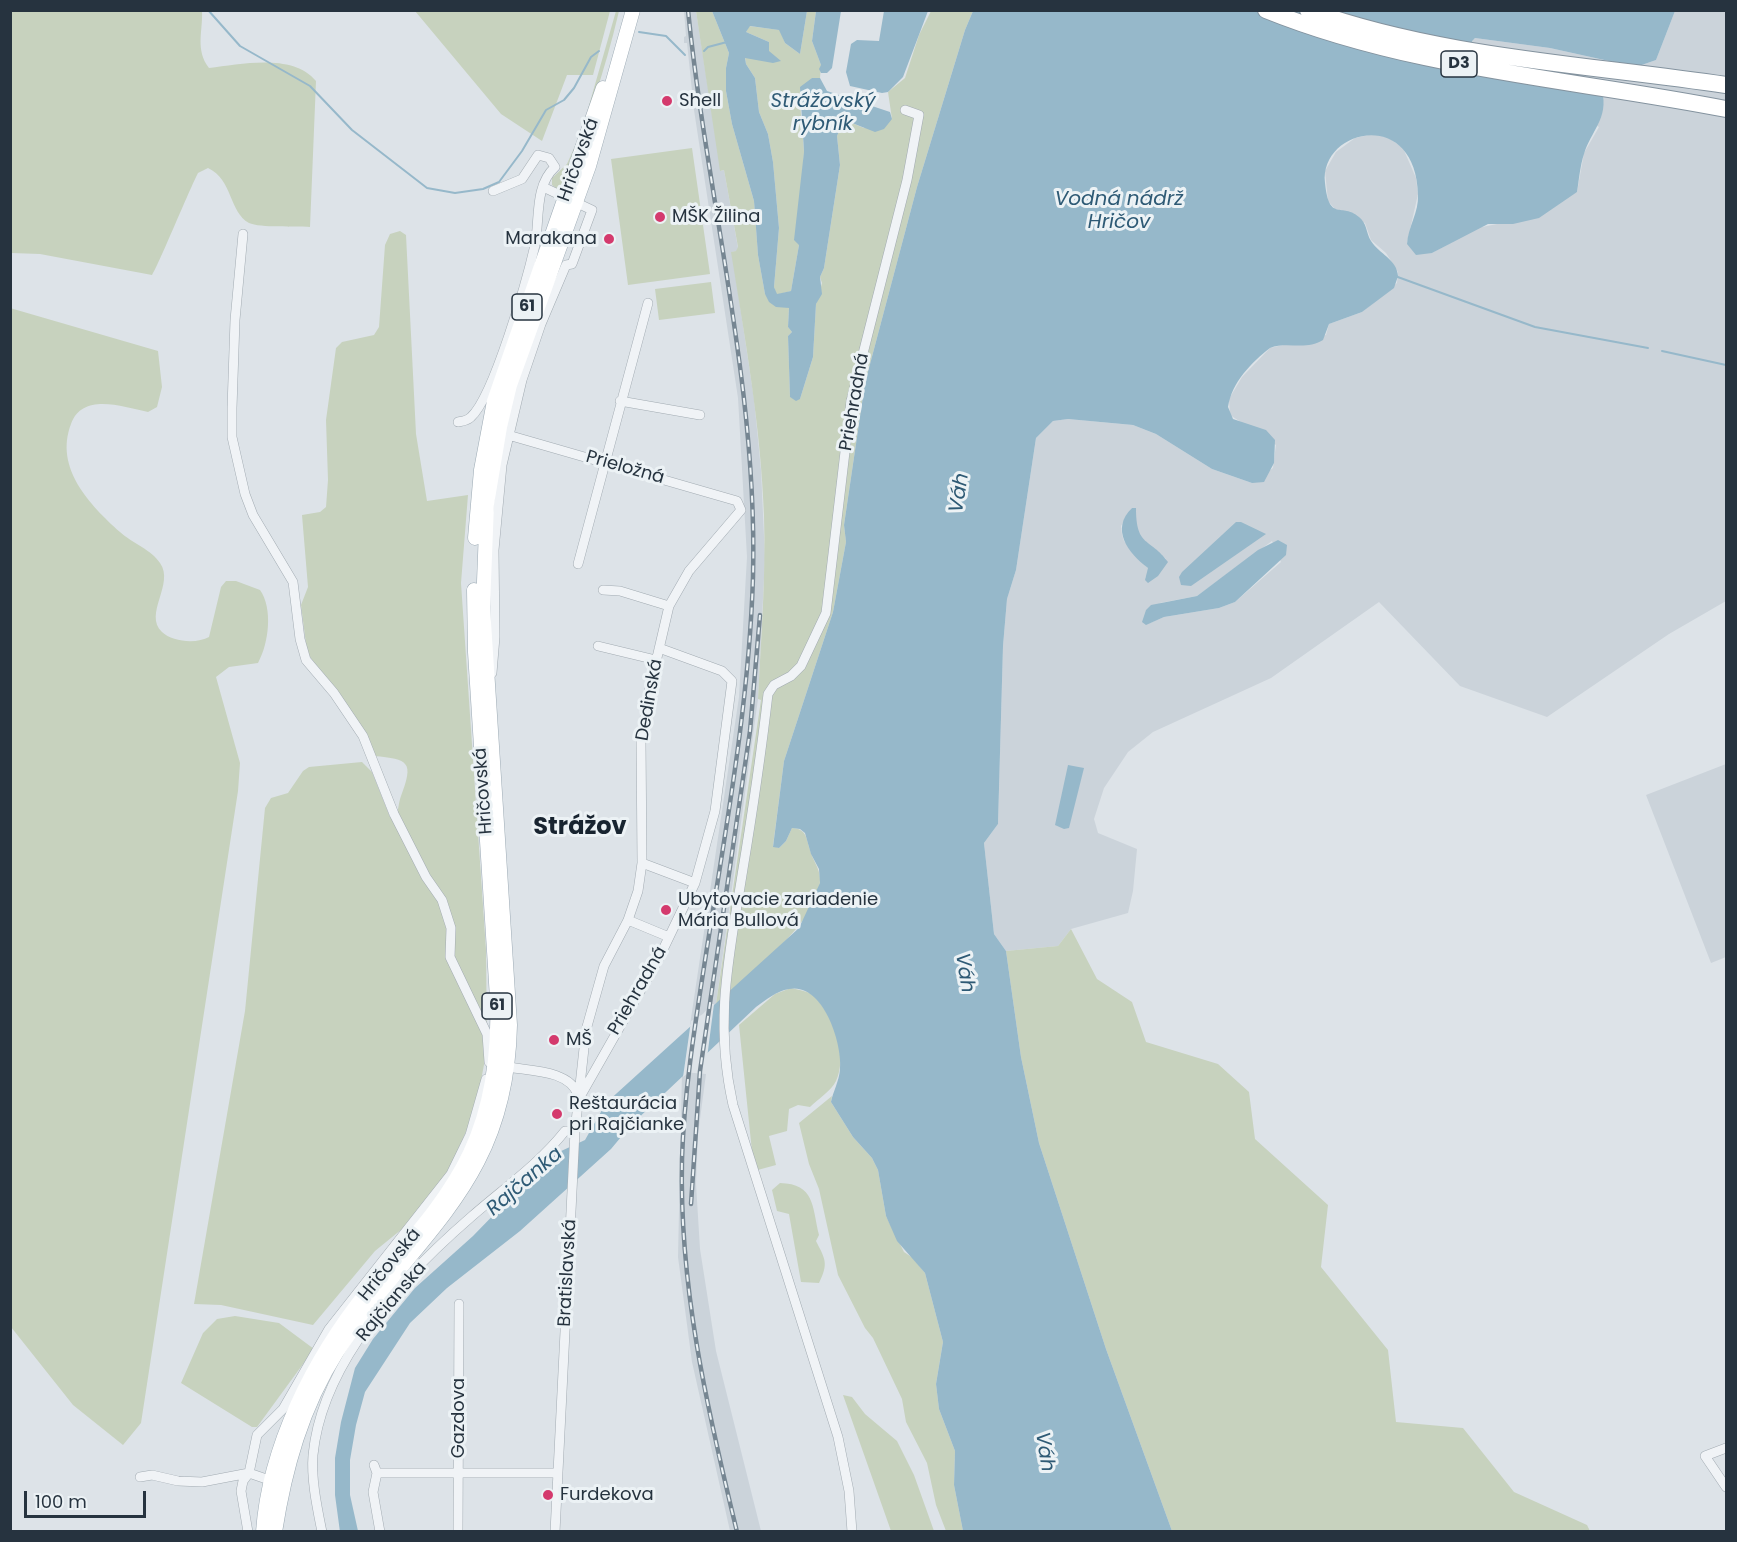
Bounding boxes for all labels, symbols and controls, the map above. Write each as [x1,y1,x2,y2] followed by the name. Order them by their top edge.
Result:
[1441,51,1477,77] road number: D3
[679,90,721,112] place label: Shell
[770,90,876,137] water label: Strážovský rybník
[660,94,674,108] marker: Shell
[554,115,604,205] street label: Hričovská
[1055,188,1183,235] water label: Vodná nádrž Hričov
[672,206,760,228] place label: MŠK Žilina
[653,210,667,224] marker: MŠK Žilina
[505,228,597,250] place label: Marakana
[602,232,616,246] marker: Marakana
[512,294,542,320] road number: 61
[836,351,874,453] street label: Priehradná
[583,447,667,489] street label: Prieložná
[945,471,975,515] water label: Váh
[632,657,668,743] street label: Dedinská
[470,747,498,835] street label: Hričovská
[533,814,627,842] district label: Strážov
[678,889,878,932] place label: Ubytovacie zariadenie Mária Bullová
[659,903,673,917] marker: Ubytovacie zariadenie Mária Bullová
[604,943,672,1039] street label: Priehradná
[949,951,979,995] water label: Váh
[482,993,512,1019] road number: 61
[566,1029,592,1051] place label: MŠ
[547,1033,561,1047] marker: MŠ
[569,1093,684,1136] place label: Reštaurácia pri Rajčianke
[550,1107,564,1121] marker: Reštaurácia pri Rajčianke
[482,1142,568,1222] water label: Rajčanka
[554,1219,582,1327] street label: Bratislavská
[354,1224,426,1306] street label: Hričovská
[352,1258,432,1346] street label: Rajčianska
[448,1378,470,1458] street label: Gazdova
[1029,1430,1059,1474] water label: Váh
[27,1479,148,1517] scale bar
[560,1484,654,1506] place label: Furdekova
[541,1488,555,1502] marker: Furdekova
[35,1489,87,1514] text: 100 m

